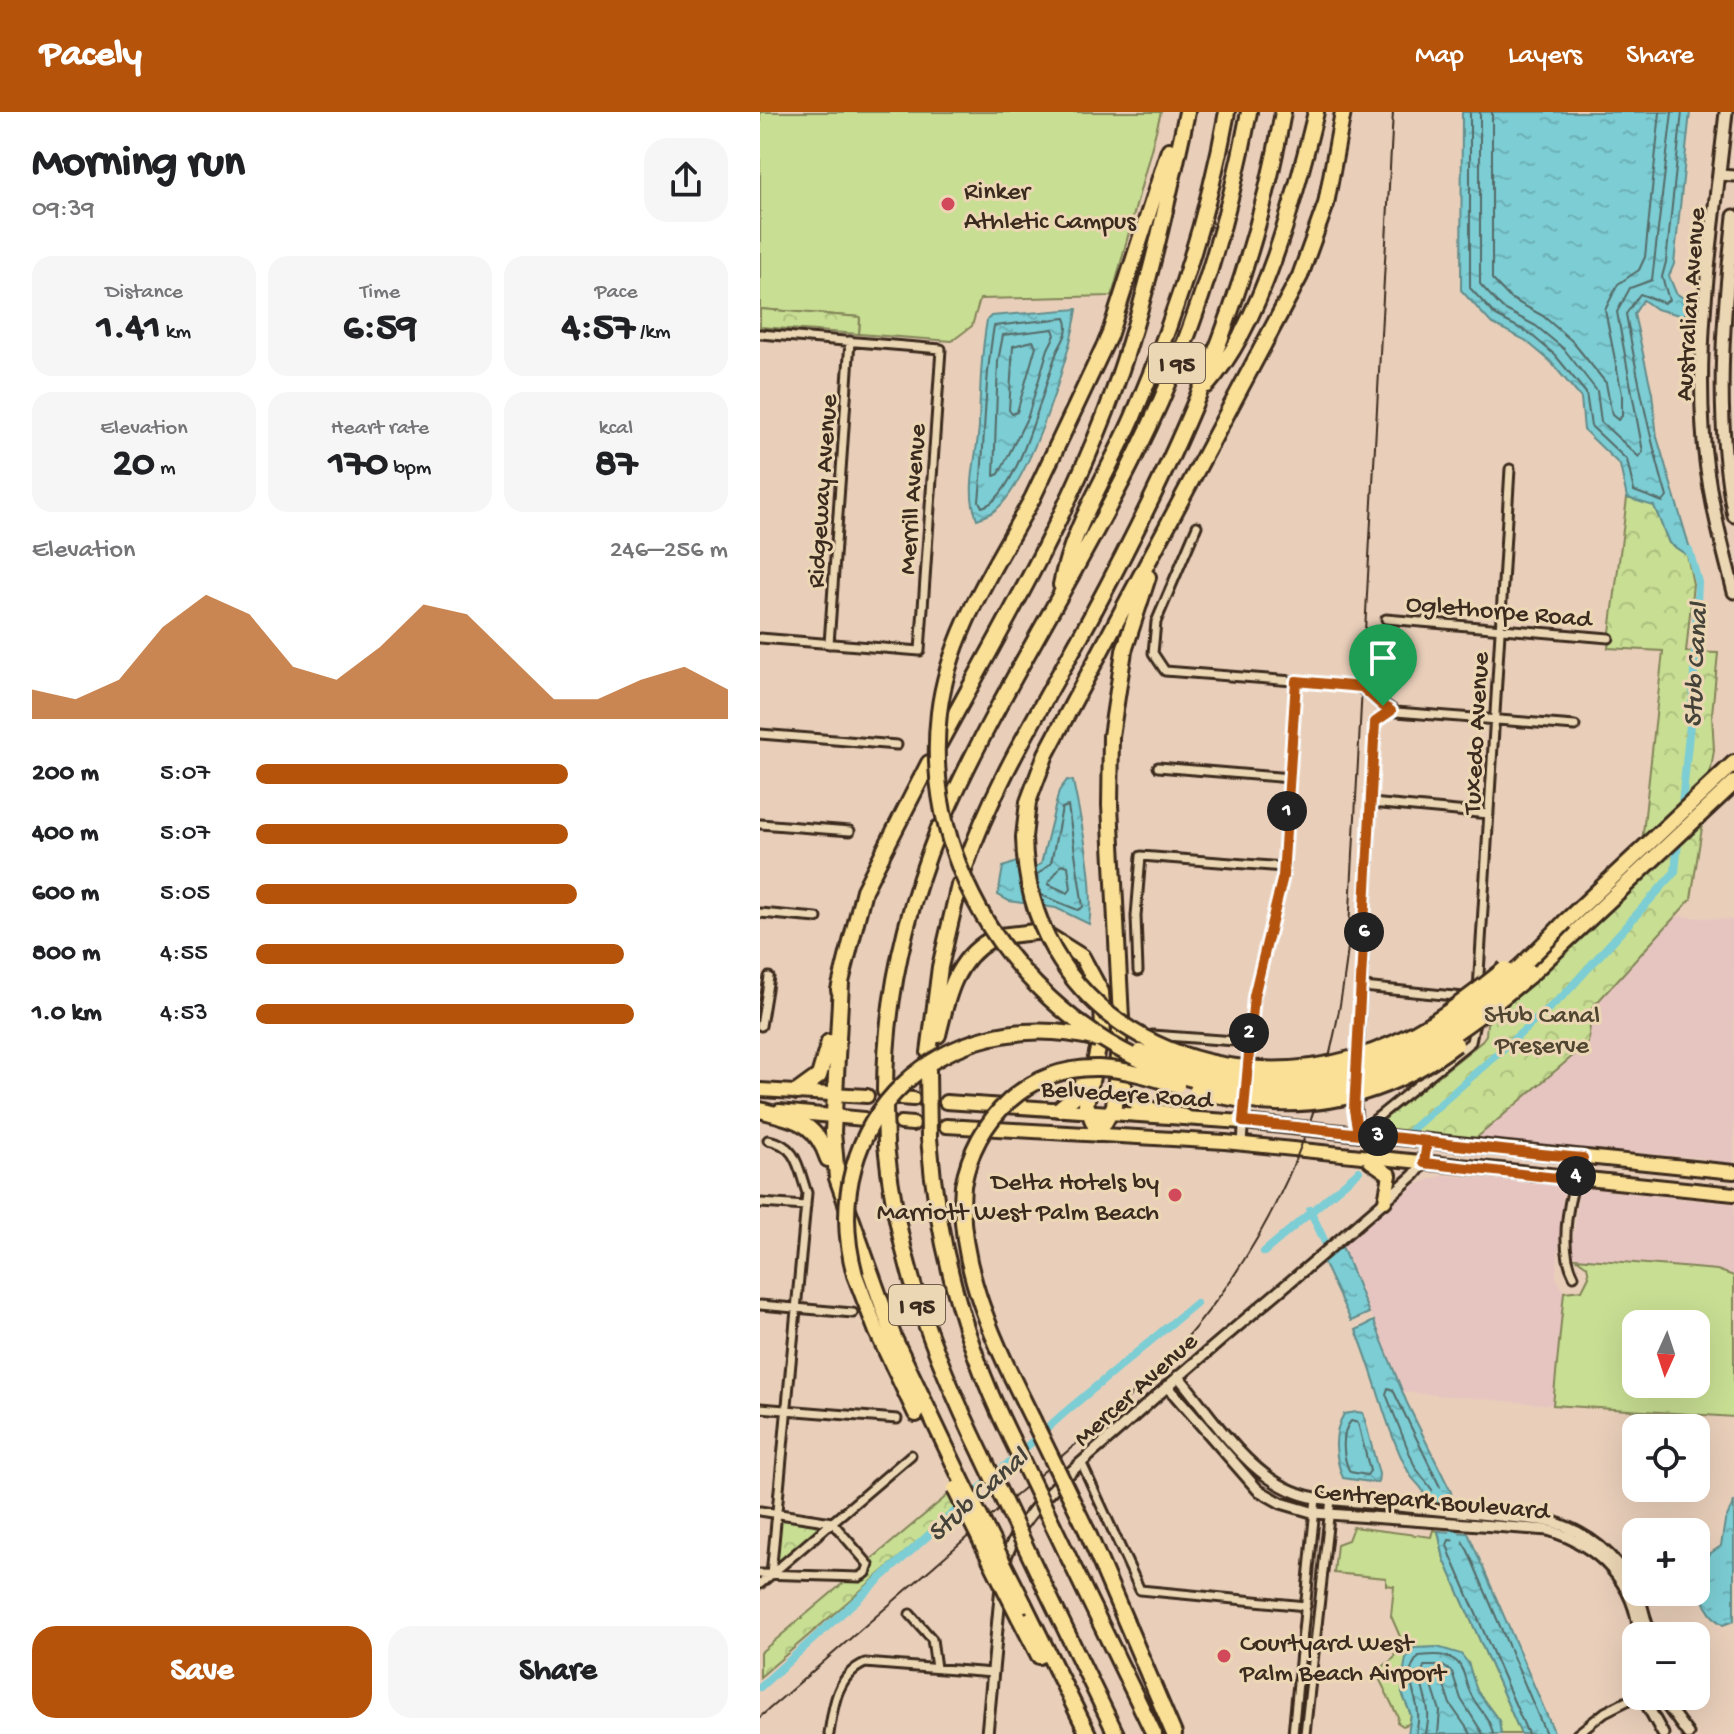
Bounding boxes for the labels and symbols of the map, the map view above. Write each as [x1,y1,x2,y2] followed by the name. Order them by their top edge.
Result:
[964,178,1137,239] place label: Rinker Athletic Campus
[939,195,957,213] marker: Rinker Athletic Campus
[1670,206,1715,402] street label: Australian Avenue
[1149,343,1205,383] road number: I 95
[802,393,847,589] street label: Ridgeway Avenue
[894,422,935,576] street label: Merrill Avenue
[1405,590,1594,637] street label: Oglethorpe Road
[1678,600,1717,728] water label: Stub Canal
[1349,624,1417,706] pin
[1459,651,1498,817] street label: Tuxedo Avenue
[1267,791,1307,831] pin: 1
[1344,912,1384,952] pin: 6
[1484,1002,1600,1063] park label: Stub Canal Preserve
[1229,1013,1269,1053] pin: 2
[1039,1075,1215,1118] street label: Belvedere Road
[1358,1116,1398,1156] pin: 3
[1556,1156,1596,1196] pin: 4
[877,1169,1159,1230] place label: Delta Hotels by Marriott West Palm Beach
[1166,1186,1184,1204] marker: Delta Hotels by Marriott West Palm Beach
[889,1285,945,1325] road number: I 95
[1622,1310,1710,1398] north arrow
[1068,1327,1206,1455] street label: Mercer Avenue
[922,1441,1038,1550] water label: Stub Canal
[1313,1478,1552,1529] street label: Centrepark Boulevard
[1239,1630,1448,1691] place label: Courtyard West Palm Beach Airport
[1215,1647,1233,1665] marker: Courtyard West Palm Beach Airport

